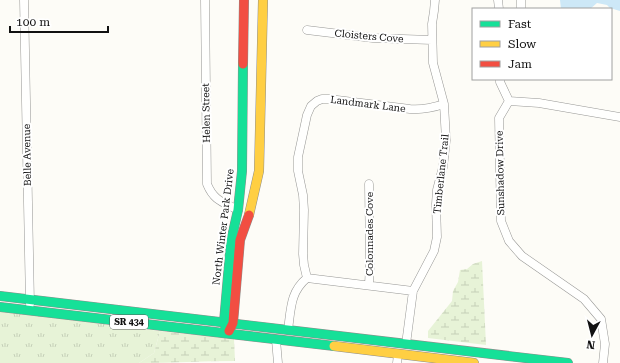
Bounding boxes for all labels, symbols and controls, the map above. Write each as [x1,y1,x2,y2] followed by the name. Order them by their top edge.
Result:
[10,8,108,34] scale bar
[472,8,612,80] legend
[16,15,50,29] text: 100 m
[508,17,532,31] text: Fast
[334,28,404,45] street label: Cloisters Cove
[508,37,536,51] text: Slow
[508,57,532,71] text: Jam
[200,83,212,143] street label: Helen Street
[330,94,407,114] street label: Landmark Lane
[21,123,33,186] street label: Belle Avenue
[494,130,506,215] street label: Sunshadow Drive
[431,134,451,214] street label: Timberlane Trail
[210,168,236,286] street label: North Winter Park Drive
[364,191,375,276] street label: Colonnades Cove
[110,315,148,329] road number: SR 434
[572,315,612,355] north arrow
[585,337,596,351] text: N

